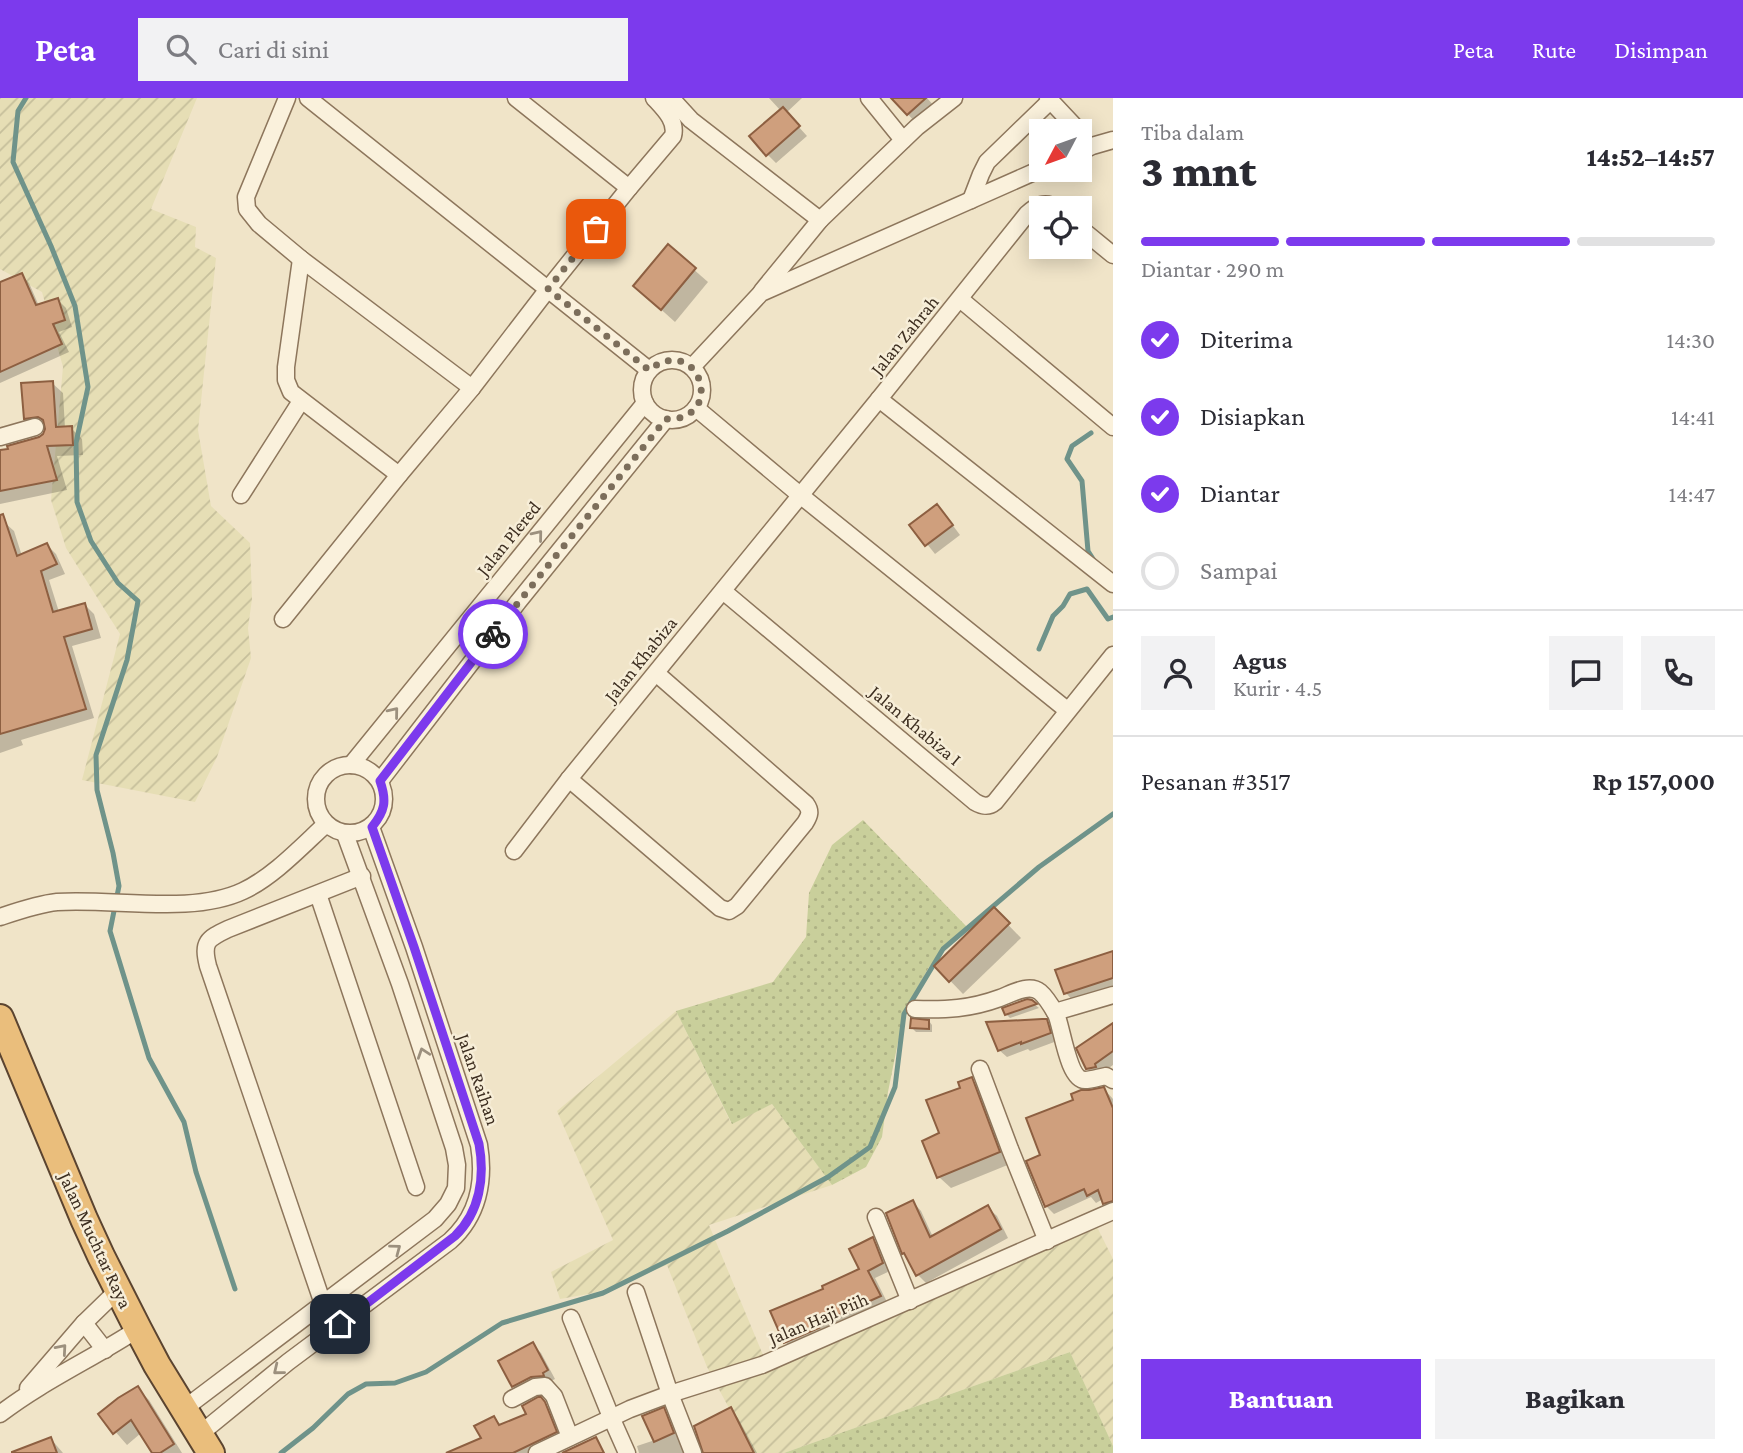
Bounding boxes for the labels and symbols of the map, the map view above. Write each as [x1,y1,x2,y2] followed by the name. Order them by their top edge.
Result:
[1029,119,1092,182] north arrow
[566,199,626,259] pin
[865,291,943,381] street label: Jalan Zahrah
[471,497,545,581] street label: Jalan Plered
[529,531,542,543] one-way arrow
[458,599,528,669] courier
[598,612,681,708] street label: Jalan Khabiza
[864,680,966,770] street label: Jalan Khabiza I
[386,707,398,720] one-way arrow
[452,1029,504,1128] street label: Jalan Raihan
[417,1047,431,1060] one-way arrow
[54,1167,136,1312] street label: Jalan Muchtar Raya
[388,1245,401,1258] one-way arrow
[763,1288,872,1351] street label: Jalan Haji Piih
[310,1294,370,1354] pin
[54,1344,66,1357] one-way arrow
[274,1362,287,1374] one-way arrow

